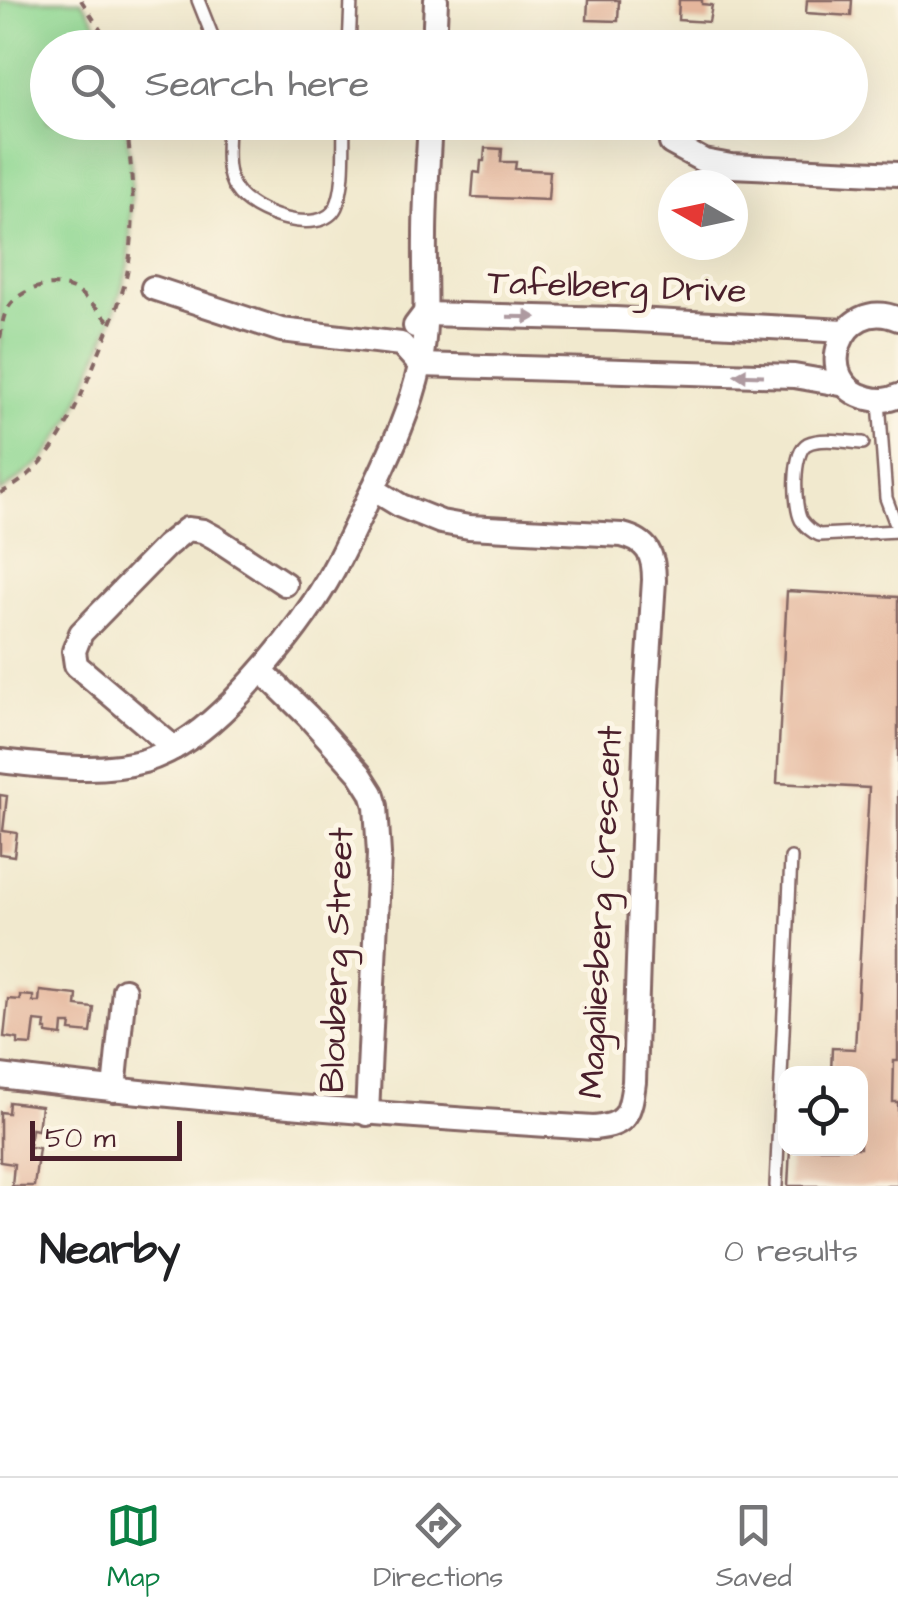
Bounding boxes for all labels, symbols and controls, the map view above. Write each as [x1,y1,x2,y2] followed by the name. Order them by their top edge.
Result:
[30,30,868,140] search box
[65,58,120,113] icon: search
[145,59,369,111] text: Search here
[658,170,748,260] north arrow
[487,258,747,318] street label: Tafelberg Drive
[506,310,538,326] one-way arrow
[732,366,764,382] one-way arrow
[567,724,637,1100] street label: Magaliesberg Crescent
[308,826,368,1094] street label: Blouberg Street
[778,1066,868,1156] map controls
[778,1066,868,1156] button: locate
[30,1116,182,1160] scale bar
[45,1119,116,1158] text: 50 m
[40,1222,180,1280] text: Nearby
[724,1229,858,1274] text: 0 results
[106,1498,161,1597] tab: Map
[373,1498,503,1597] tab: Directions
[716,1498,792,1597] tab: Saved

